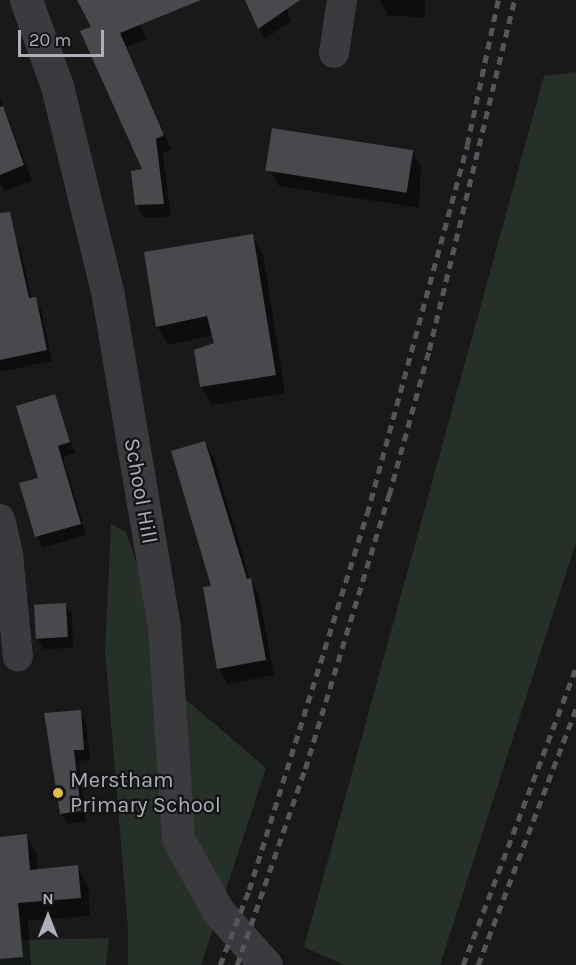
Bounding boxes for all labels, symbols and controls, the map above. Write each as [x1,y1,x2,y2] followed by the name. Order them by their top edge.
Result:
[21,18,106,56] scale bar
[29,29,71,51] text: 20 m
[118,436,162,546] street label: School Hill
[70,767,221,818] place label: Merstham Primary School
[51,786,65,800] marker: Merstham Primary School
[18,887,78,947] north arrow
[42,889,54,908] text: N

